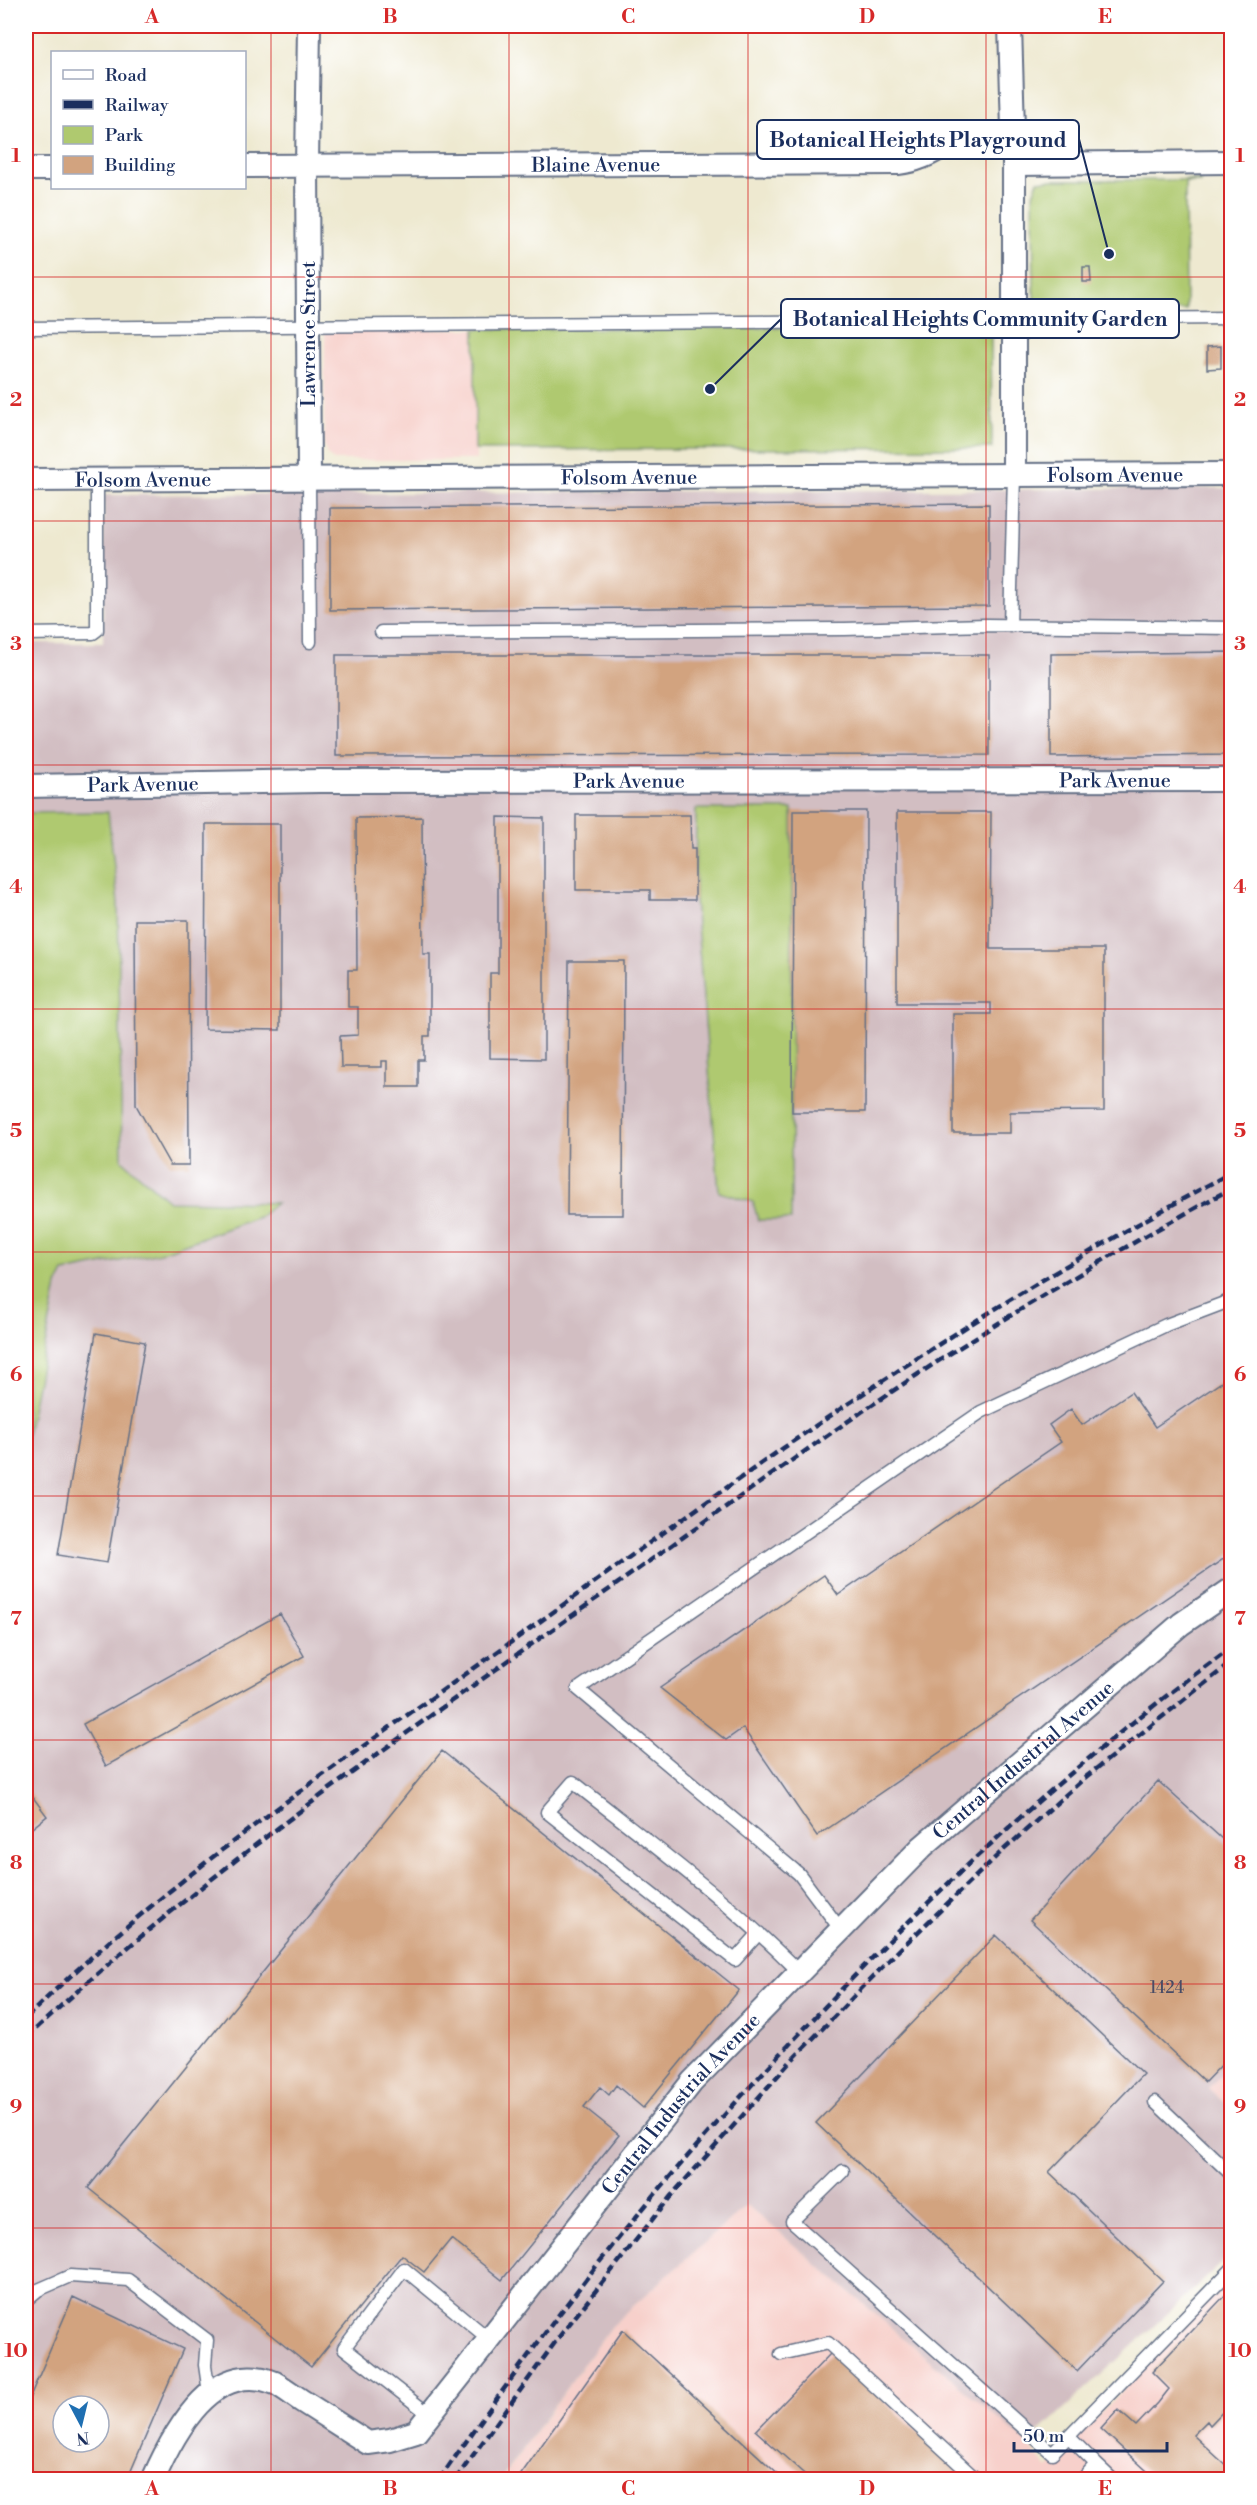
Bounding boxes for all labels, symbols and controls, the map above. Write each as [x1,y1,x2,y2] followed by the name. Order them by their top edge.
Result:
[144,5,160,30] text: A
[382,5,398,30] text: B
[621,5,635,30] text: C
[859,5,875,30] text: D
[1098,5,1112,30] text: E
[51,51,246,189] legend
[105,64,148,87] text: Road
[105,94,169,117] text: Railway
[757,120,1079,159] callout: Botanical Heights Playground
[105,124,144,147] text: Park
[769,128,1067,154] text: Botanical Heights Playground
[11,144,21,169] text: 1
[1235,144,1245,169] text: 1
[531,153,660,179] street label: Blaine Avenue
[104,154,176,177] text: Building
[297,261,322,407] street label: Lawrence Street
[781,299,1179,338] callout: Botanical Heights Community Garden
[793,307,1167,333] text: Botanical Heights Community Garden
[10,388,22,413] text: 2
[1234,388,1246,413] text: 2
[1047,463,1183,489] street label: Folsom Avenue
[561,466,697,491] street label: Folsom Avenue
[75,468,211,494] street label: Folsom Avenue
[10,632,22,657] text: 3
[1234,632,1246,657] text: 3
[1059,769,1171,794] street label: Park Avenue
[573,770,685,795] street label: Park Avenue
[87,772,199,799] street label: Park Avenue
[9,875,23,900] text: 4
[1233,875,1247,900] text: 4
[10,1119,22,1144] text: 5
[1234,1119,1246,1144] text: 5
[10,1363,23,1388] text: 6
[1234,1363,1247,1388] text: 6
[10,1607,22,1632] text: 7
[1234,1607,1246,1632] text: 7
[928,1676,1120,1846] street label: Central Industrial Avenue
[10,1851,23,1876] text: 8
[1234,1851,1247,1876] text: 8
[1150,1978,1185,1998] house number: 1424
[597,2009,766,2200] street label: Central Industrial Avenue
[10,2095,22,2120] text: 9
[1234,2095,1246,2120] text: 9
[4,2339,28,2364] text: 10
[1228,2339,1252,2364] text: 10
[51,2394,111,2454] north arrow
[1014,2415,1167,2453] scale bar
[1023,2425,1065,2448] text: 50 m
[75,2427,90,2449] text: N
[144,2477,160,2502] text: A
[382,2477,398,2502] text: B
[621,2477,635,2502] text: C
[859,2477,875,2502] text: D
[1098,2477,1112,2502] text: E

